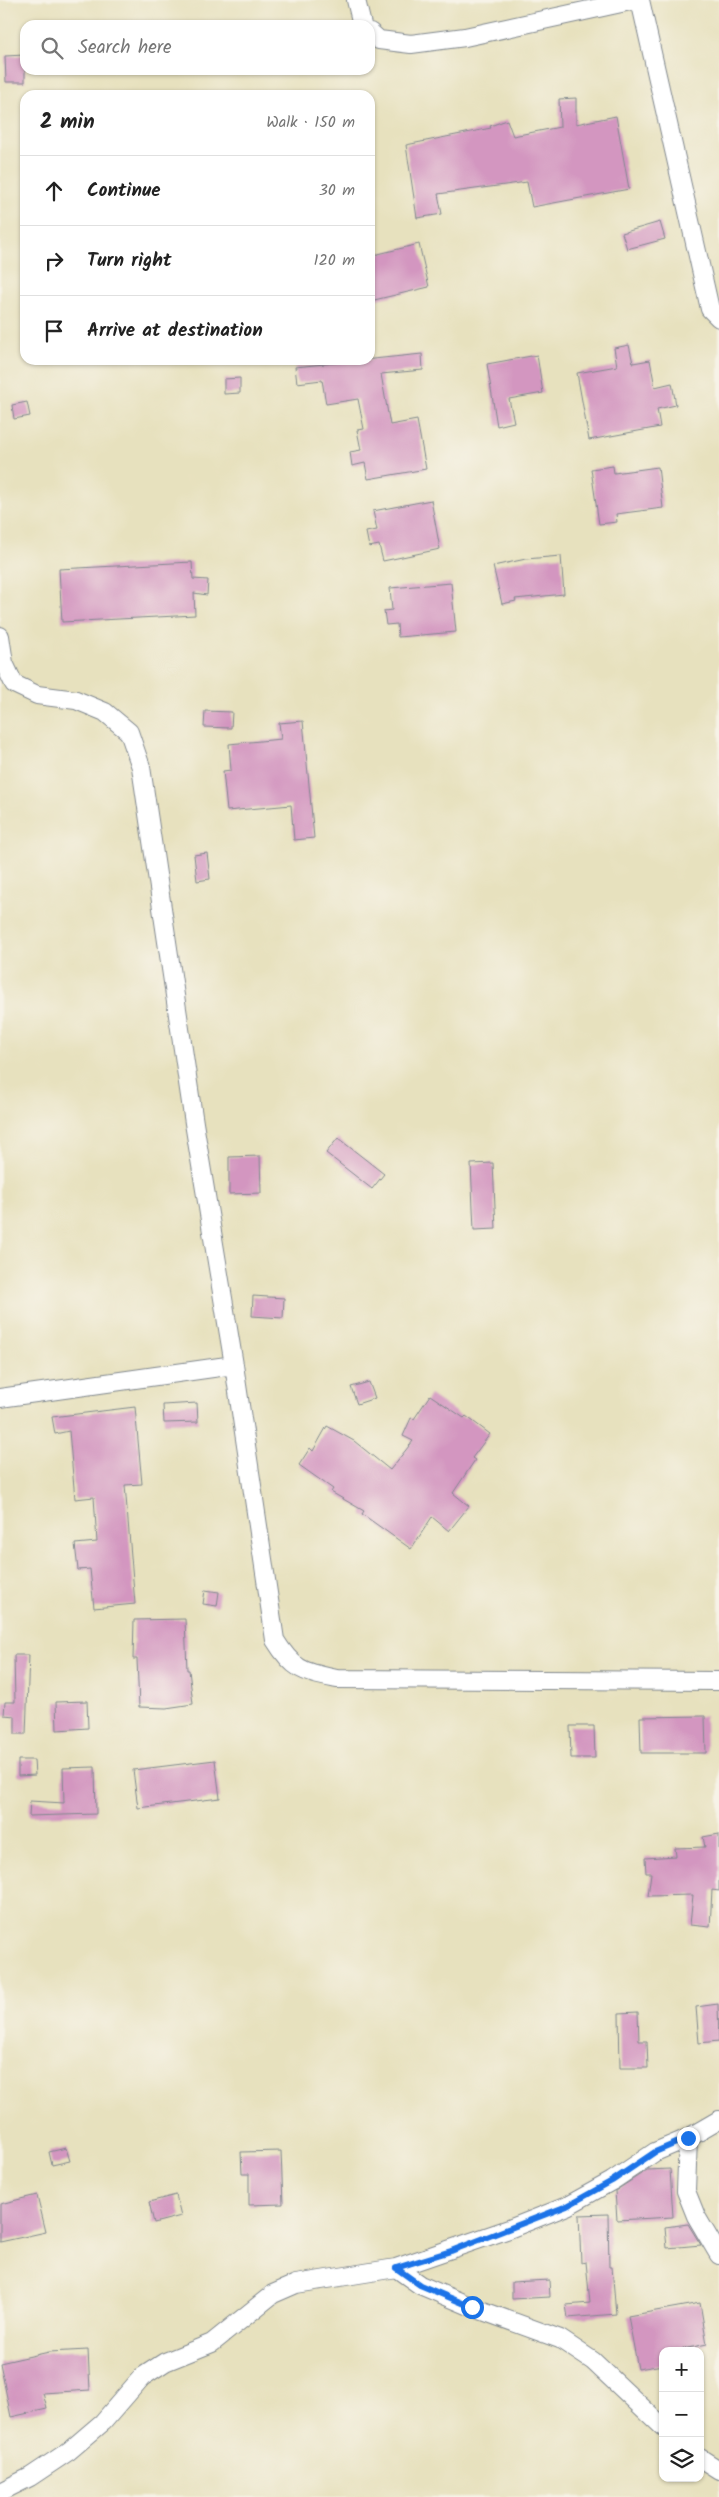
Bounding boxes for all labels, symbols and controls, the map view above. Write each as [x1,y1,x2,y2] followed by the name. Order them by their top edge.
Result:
[20,20,375,75] search box
[78,33,172,63] text: Search here
[38,34,66,62] icon: search
[40,106,95,139] text: 2 min
[266,110,355,135] text: Walk · 150 m
[87,176,160,206] text: Continue
[40,177,68,205] icon: ahead
[319,178,355,203] text: 30 m
[87,246,172,276] text: Turn right
[40,247,68,275] icon: right
[314,248,355,273] text: 120 m
[87,316,263,346] text: Arrive at destination
[40,317,68,345] icon: arrive
[677,2127,700,2150] route end
[461,2296,484,2319] route start
[659,2347,704,2482] map controls
[659,2347,704,2392] button: +
[659,2392,704,2437] button: −
[659,2437,704,2482] button: layers

